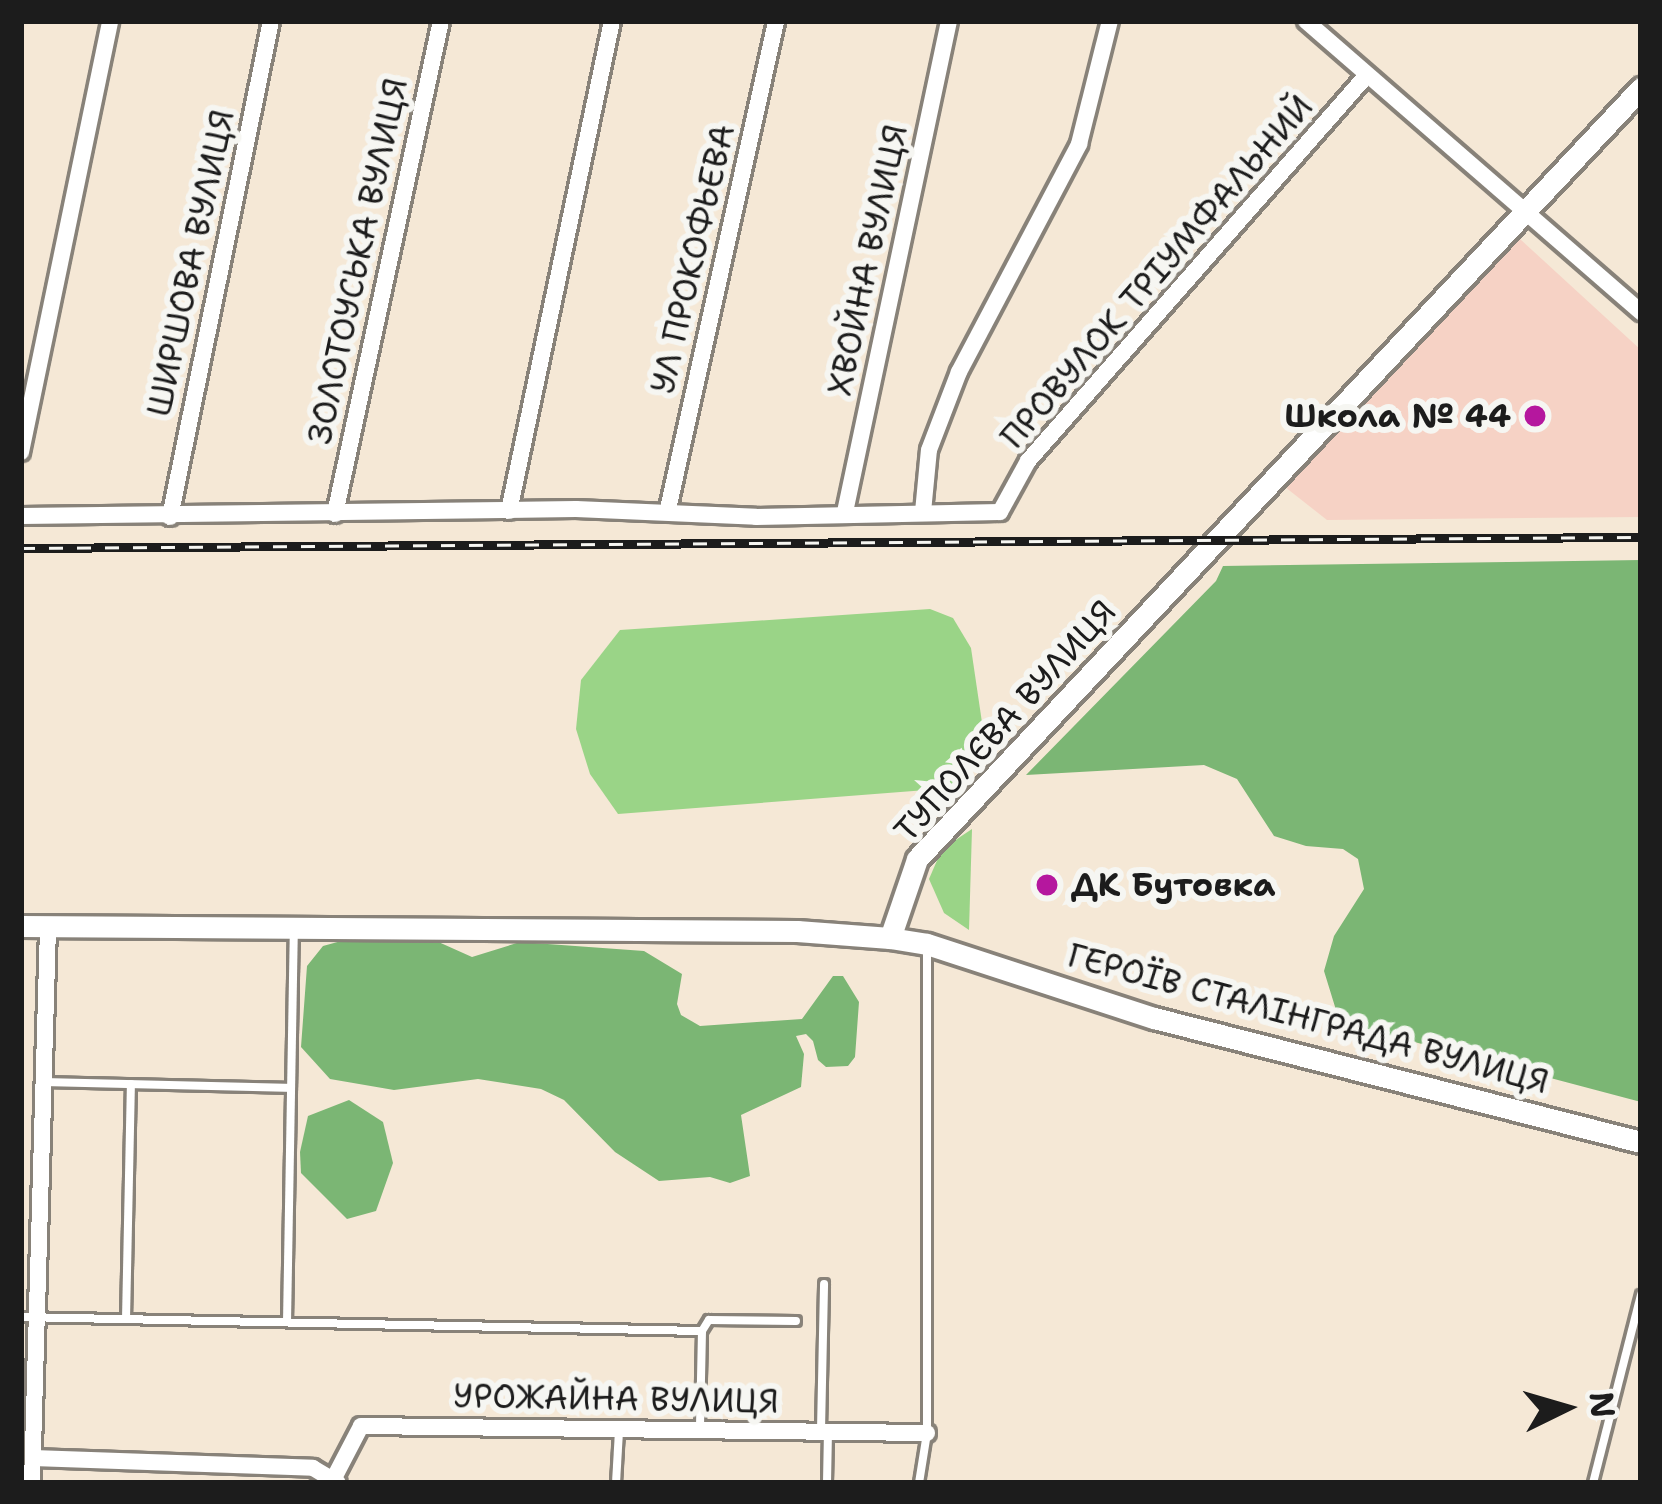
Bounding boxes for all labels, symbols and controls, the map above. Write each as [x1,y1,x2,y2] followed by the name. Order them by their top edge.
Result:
[300,74,416,448] street label: ЗОЛОТОУСЬКА ВУЛИЦЯ
[993,87,1321,457] street label: ПРОВУЛОК ТРІУМФАЛЬНИЙ
[139,106,243,420] street label: ШИРШОВА ВУЛИЦЯ
[643,121,743,397] street label: УЛ ПРОКОФЬЕВА
[820,121,916,399] street label: ХВОЙНА ВУЛИЦЯ
[1285,396,1511,436] place label: Школа № 44
[1522,403,1548,429] marker: Школа № 44
[886,592,1124,850] street label: ТУПОЛЄВА ВУЛИЦЯ
[1071,865,1276,905] place label: ДК Бутовка
[1034,872,1060,898] marker: ДК Бутовка
[1063,936,1553,1102] street label: ГЕРОЇВ СТАЛІНГРАДА ВУЛИЦЯ
[1506,1348,1626,1468] north arrow
[453,1376,779,1422] street label: УРОЖАЙНА ВУЛИЦЯ
[1579,1390,1626,1420] text: N

